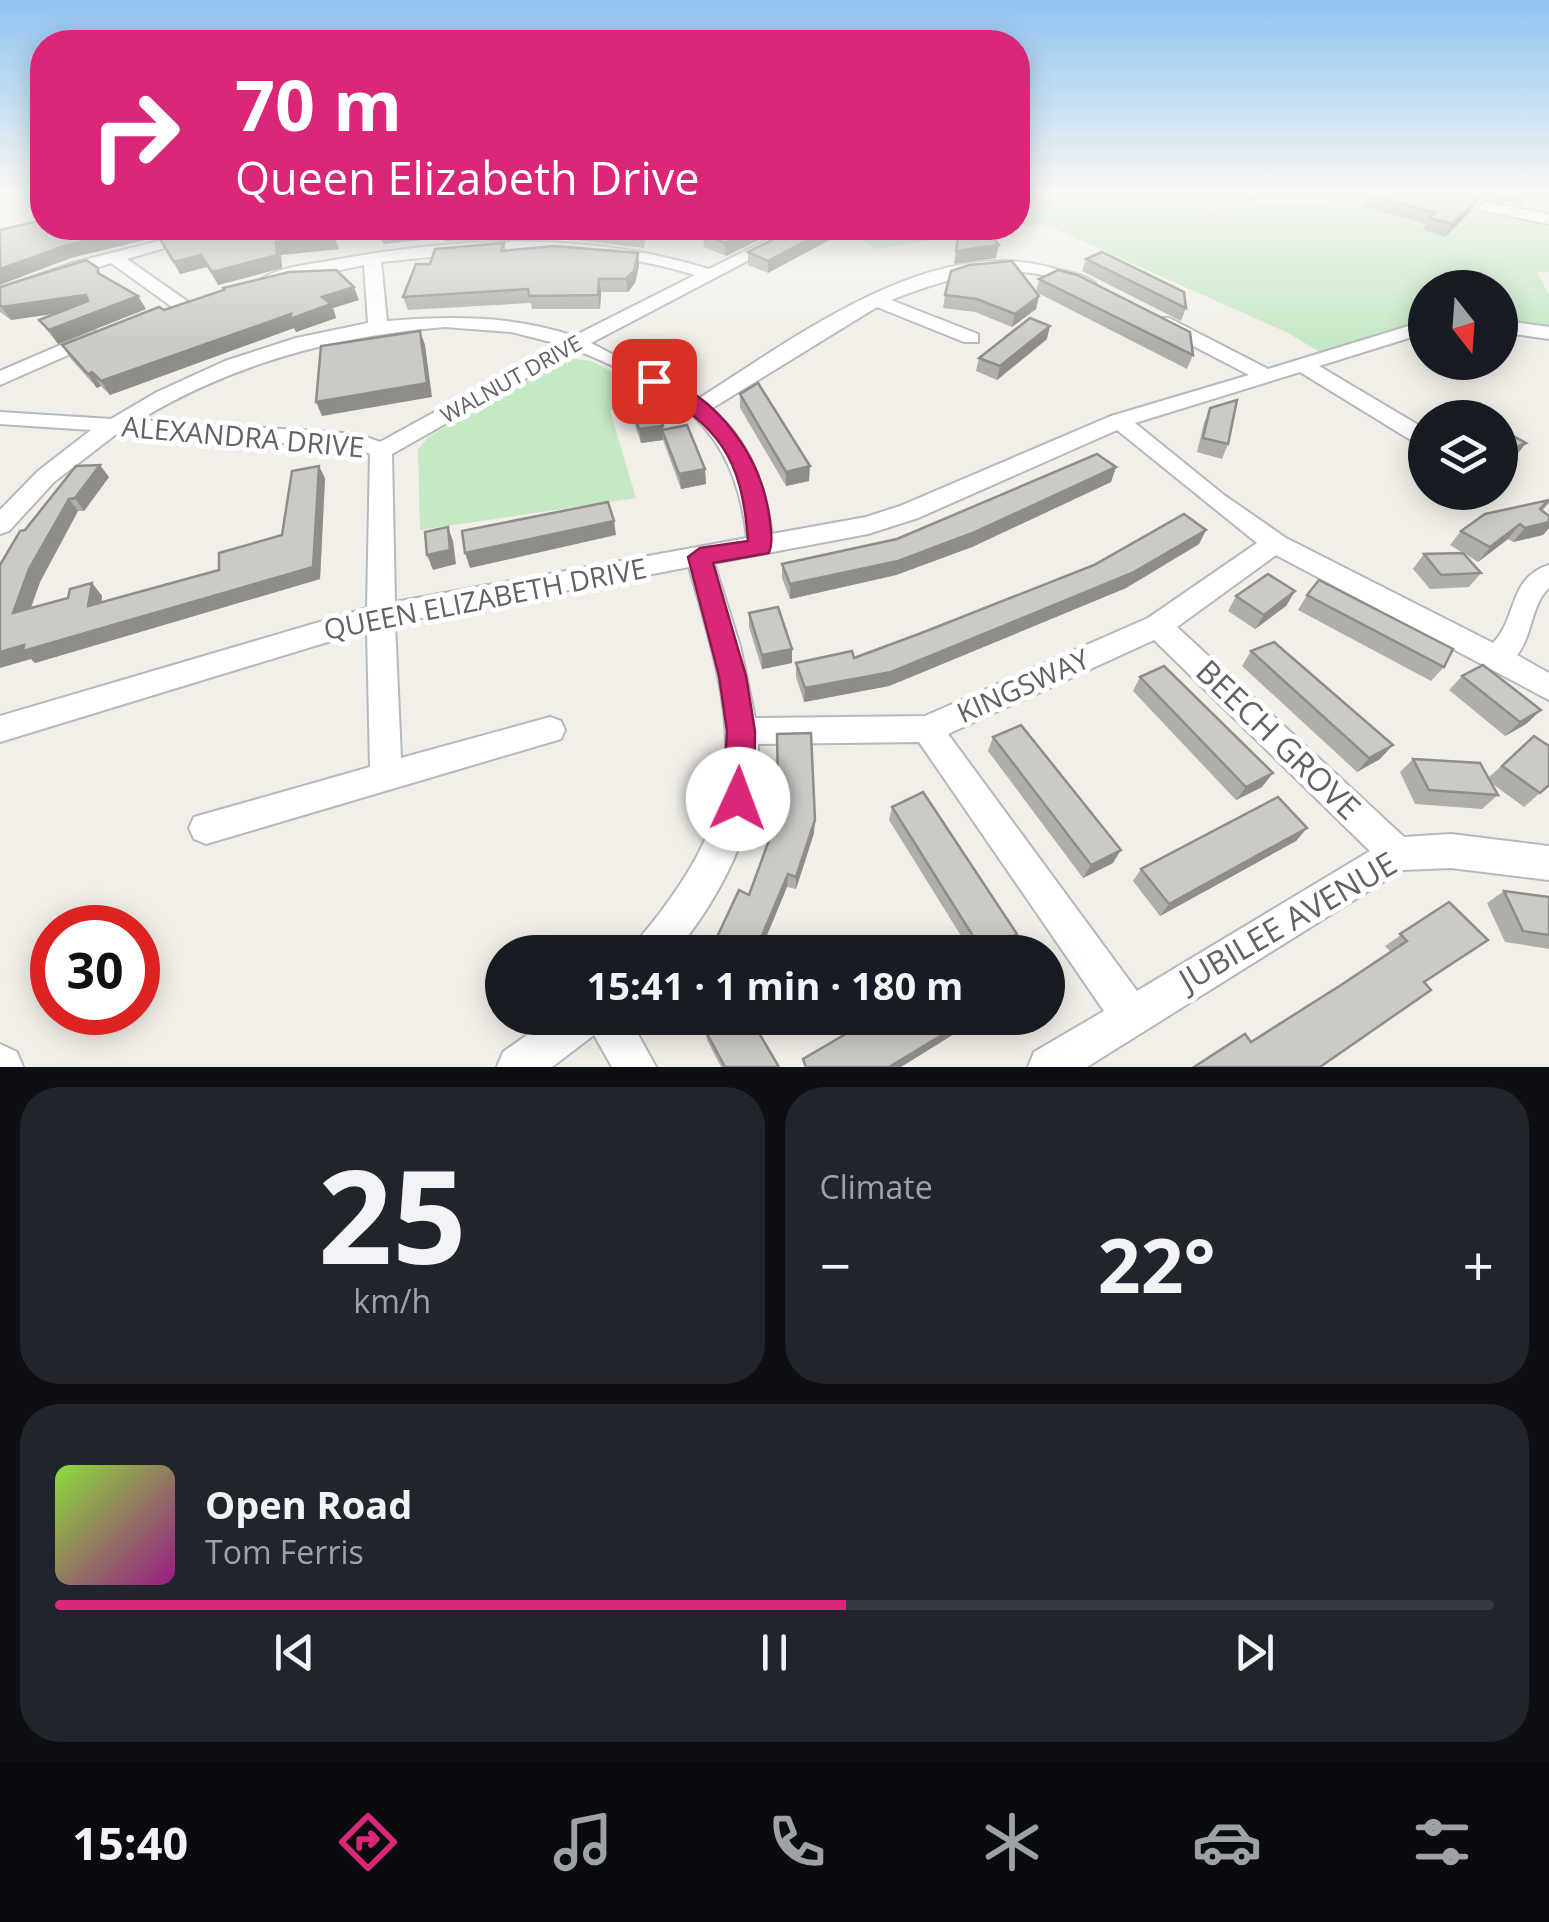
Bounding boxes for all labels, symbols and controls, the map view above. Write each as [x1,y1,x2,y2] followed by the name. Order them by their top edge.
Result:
[235,56,402,152] text: 70 m
[70,70,200,200] icon: right
[235,147,700,208] text: Queen Elizabeth Drive
[1408,270,1518,380] north arrow
[1408,270,1518,510] map controls
[435,327,587,429] street label: WALNUT DRIVE
[612,339,697,424] pin
[627,354,682,409] icon: arrive
[1408,400,1518,510] button: layers
[120,406,366,466] street label: ALEXANDRA DRIVE
[320,548,649,648] street label: QUEEN ELIZABETH DRIVE
[950,639,1095,731] street label: KINGSWAY
[1187,649,1371,828] street label: BEECH GROVE
[686,747,790,851] position arrow
[1168,841,1404,1002] street label: JUBILEE AVENUE
[30,905,160,1035] speed limit sign: 30
[587,959,963,1011] text: 15:41 · 1 min · 180 m
[318,1125,467,1302] text: 25
[820,1165,933,1208] text: Climate
[1098,1213,1216,1315] text: 22°
[820,1227,851,1302] text: −
[1463,1227,1494,1302] text: +
[353,1279,431,1322] text: km/h
[205,1478,412,1530] text: Open Road
[205,1530,364,1573] text: Tom Ferris
[267,1625,322,1680] icon: previous
[747,1625,802,1680] icon: pause
[1227,1625,1282,1680] icon: next
[333,1807,403,1877] icon: directions
[548,1807,618,1877] icon: music
[762,1807,832,1877] icon: phone
[977,1807,1047,1877] icon: climate
[1192,1807,1262,1877] icon: car
[1407,1807,1477,1877] icon: filters
[72,1812,188,1873] text: 15:40

